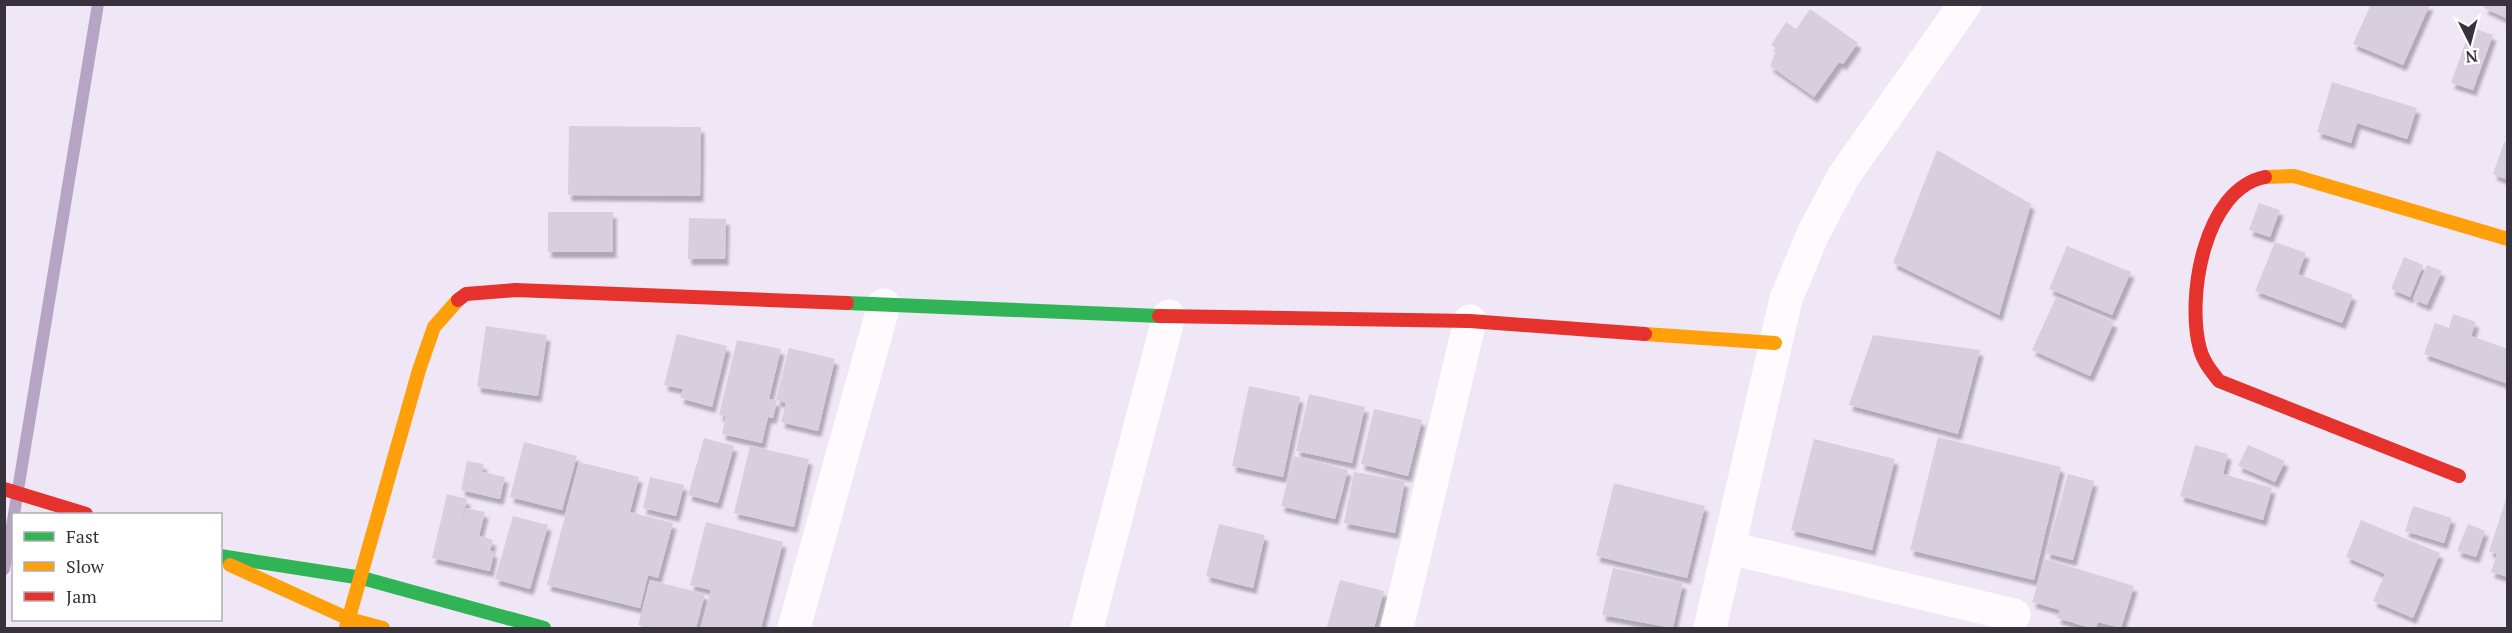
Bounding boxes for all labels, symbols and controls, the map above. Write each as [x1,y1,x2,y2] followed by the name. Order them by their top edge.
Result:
[2440,12,2500,72] north arrow
[2464,45,2479,68] text: N
[12,513,222,621] legend
[66,524,100,548] text: Fast
[66,554,105,578] text: Slow
[66,584,97,608] text: Jam

